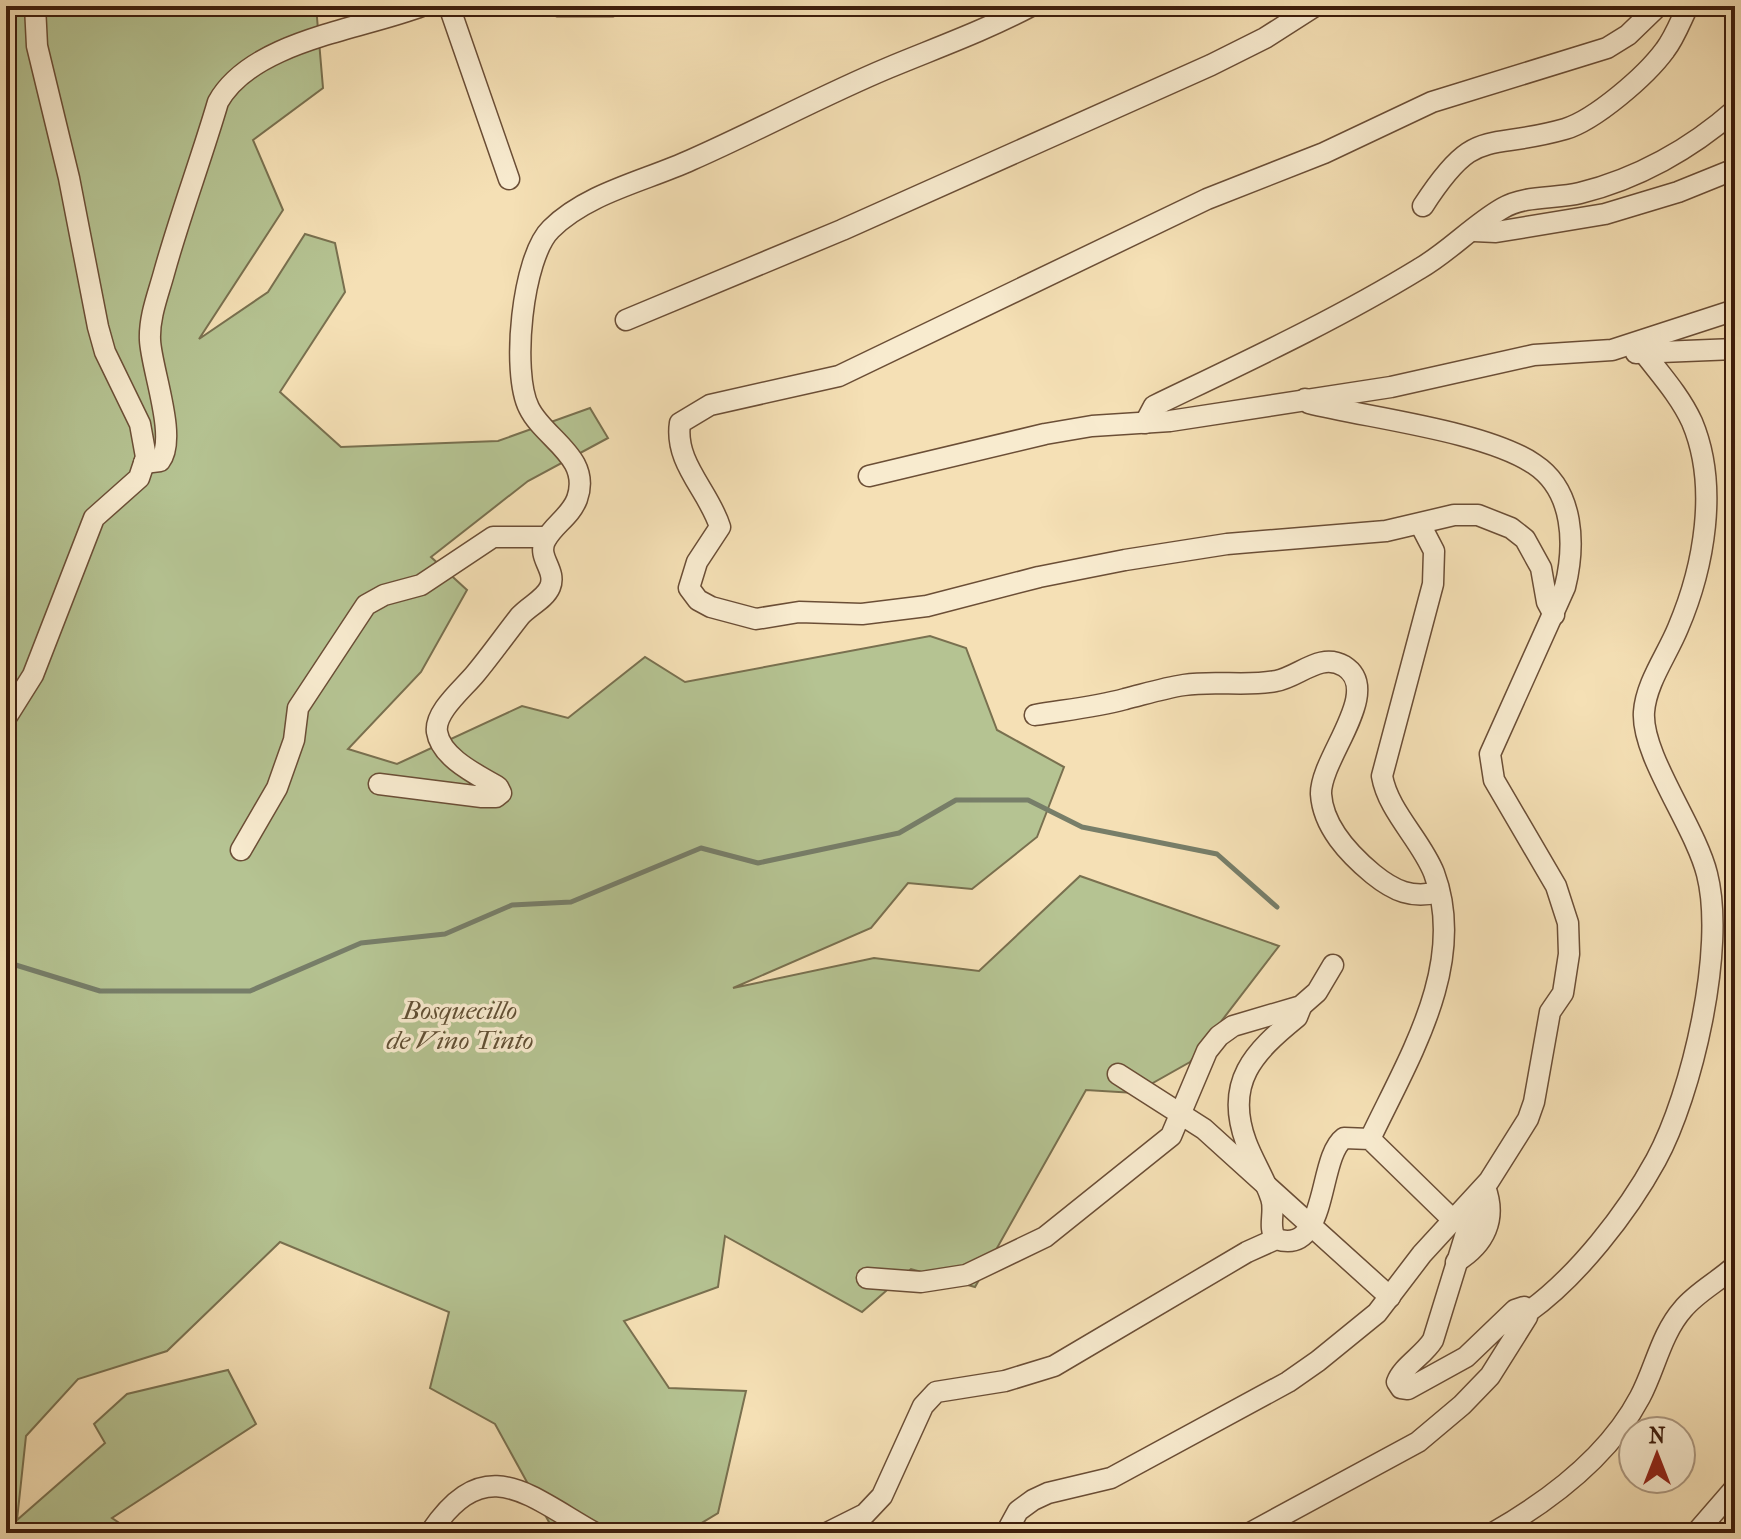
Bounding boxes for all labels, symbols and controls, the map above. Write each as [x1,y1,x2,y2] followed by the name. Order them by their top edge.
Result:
[386,995,534,1056] park label: Bosquecillo de Vino Tinto
[1617,1415,1697,1495] north arrow
[1649,1423,1666,1449] text: N

